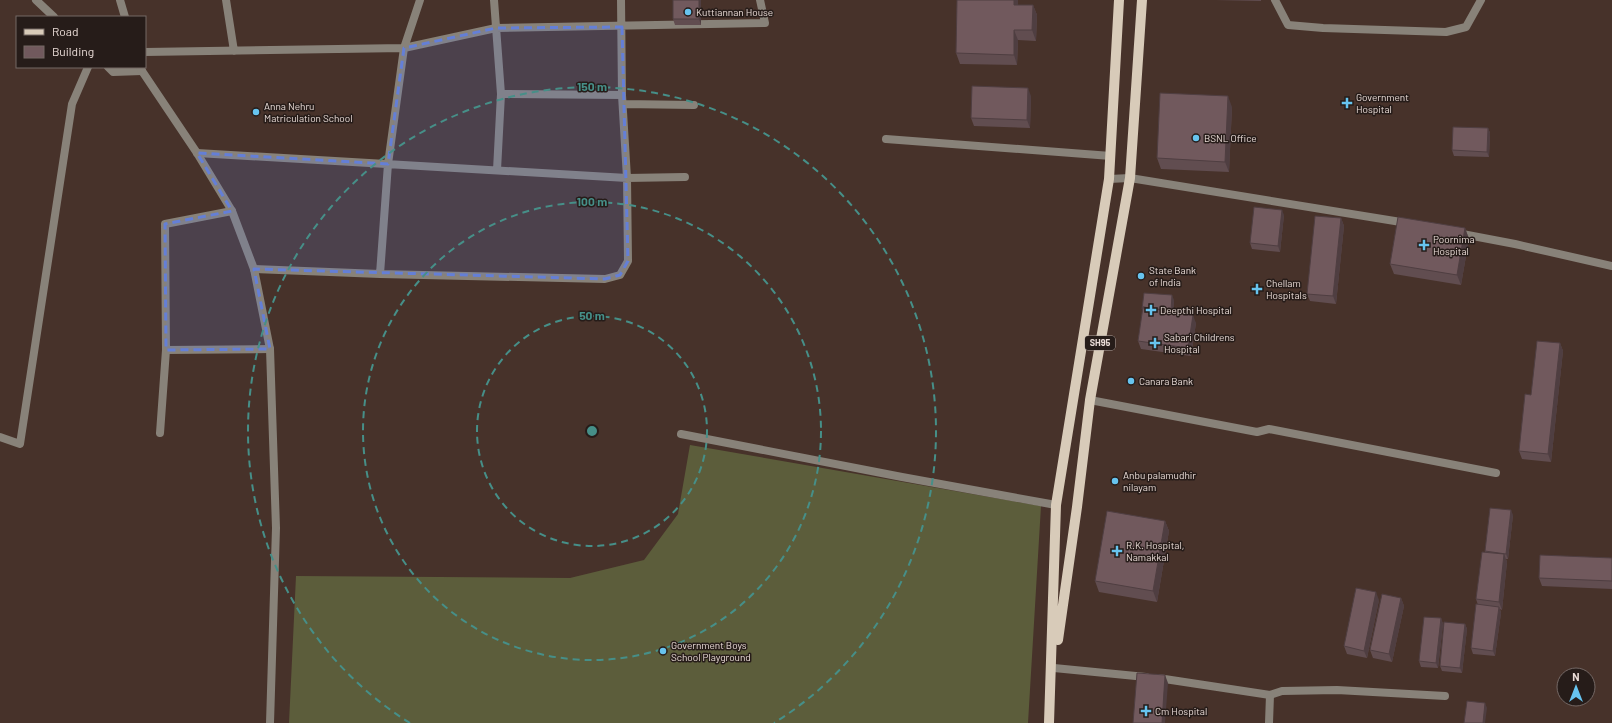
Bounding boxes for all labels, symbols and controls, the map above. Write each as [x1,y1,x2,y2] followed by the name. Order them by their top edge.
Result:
[696,6,773,18] place label: Kuttiannan House
[683,7,693,17] marker: Kuttiannan House
[16,16,146,68] legend
[52,24,79,38] text: Road
[52,44,94,58] text: Building
[577,79,607,93] text: 150 m
[1356,91,1409,115] place label: Government Hospital
[1341,97,1353,109] marker: Government Hospital
[264,100,353,124] place label: Anna Nehru Matriculation School
[251,107,261,117] marker: Anna Nehru Matriculation School
[1204,132,1257,144] place label: BSNL Office
[1191,133,1201,143] marker: BSNL Office
[577,194,607,208] text: 100 m
[1433,233,1475,257] place label: Poornima Hospital
[1418,239,1430,251] marker: Poornima Hospital
[1149,264,1196,288] place label: State Bank of India
[1136,271,1146,281] marker: State Bank of India
[1266,277,1307,301] place label: Chellam Hospitals
[1251,283,1263,295] marker: Chellam Hospitals
[1145,304,1157,316] marker: Deepthi Hospital
[1160,304,1232,316] place label: Deepthi Hospital
[579,308,605,322] text: 50 m
[1164,331,1235,355] place label: Sabari Childrens Hospital
[1085,336,1115,350] road number: SH95
[1149,337,1161,349] marker: Sabari Childrens Hospital
[1139,375,1193,387] place label: Canara Bank
[1126,376,1136,386] marker: Canara Bank
[585,424,599,438] centre of rings
[1123,469,1196,493] place label: Anbu palamudhir nilayam
[1110,476,1120,486] marker: Anbu palamudhir nilayam
[1126,539,1184,563] place label: R.K. Hospital, Namakkal
[1111,545,1123,557] marker: R.K. Hospital, Namakkal
[671,639,751,663] place label: Government Boys School Playground
[658,646,668,656] marker: Government Boys School Playground
[1556,667,1596,707] north arrow
[1572,670,1580,683] text: N
[1140,705,1152,717] marker: Cm Hospital
[1155,705,1207,717] place label: Cm Hospital

